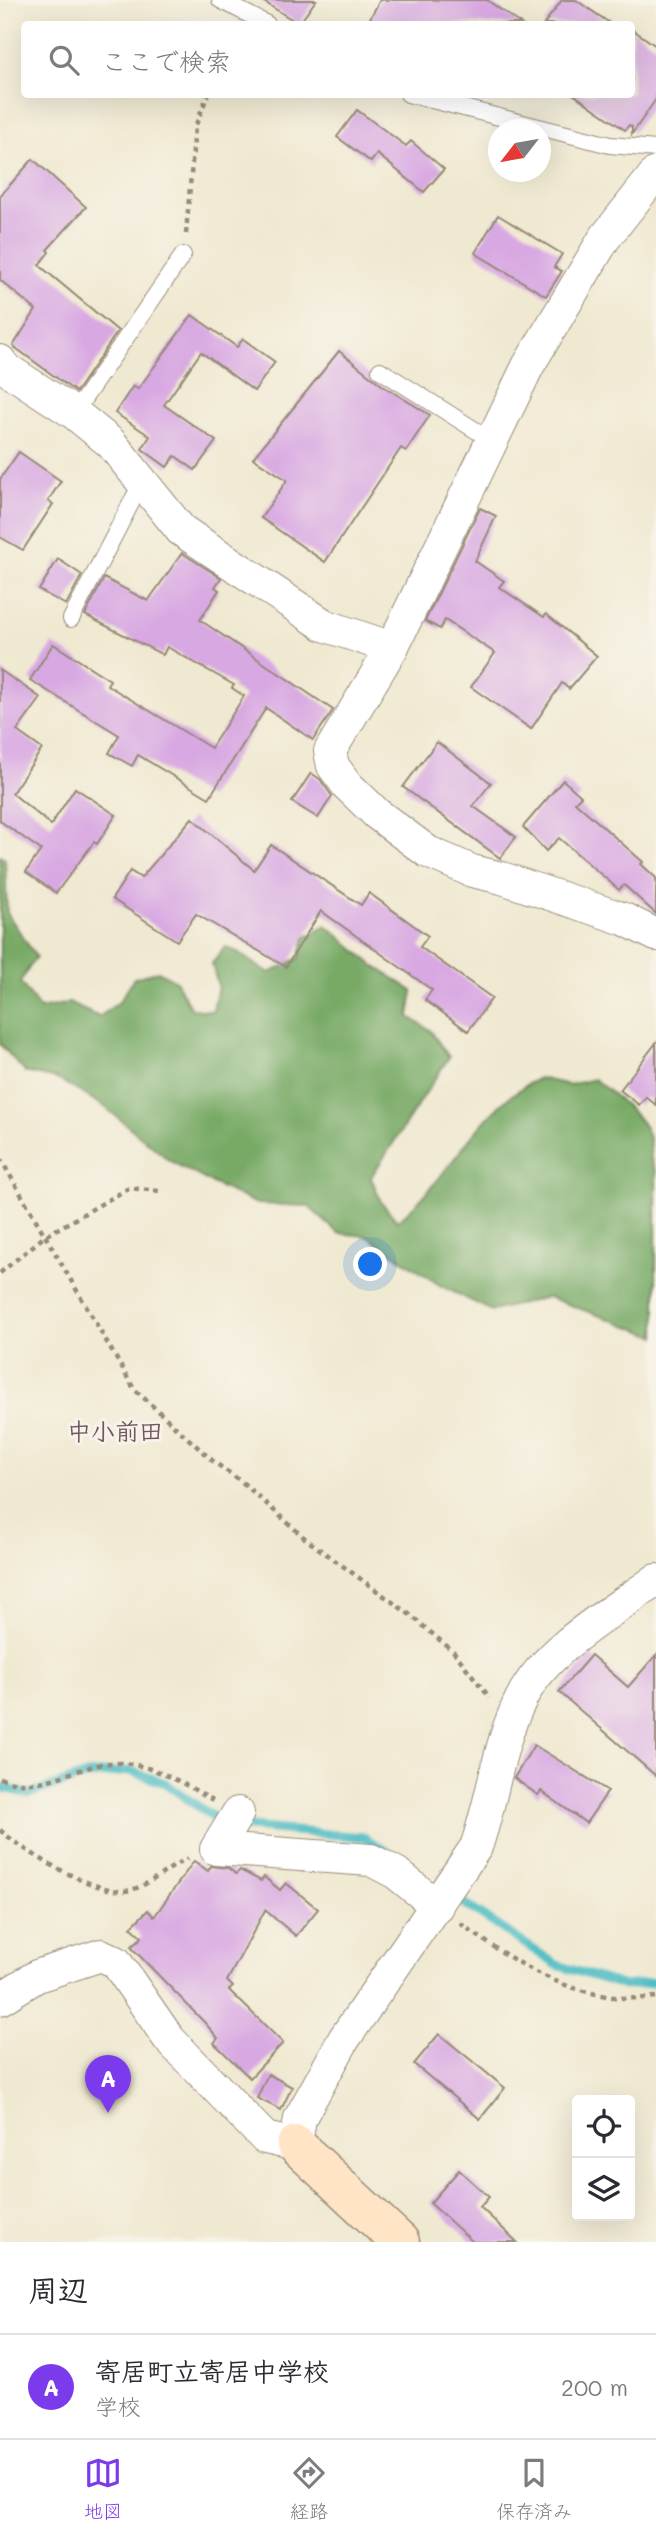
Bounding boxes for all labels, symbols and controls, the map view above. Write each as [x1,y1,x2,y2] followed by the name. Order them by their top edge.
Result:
[21,21,635,98] search box
[45,41,83,79] icon: search
[101,44,231,78] text: ここで検索
[488,119,551,182] north arrow
[353,1247,387,1281] your location
[67,1415,163,1446] district label: 中小前田
[85,2055,131,2113] pin: A
[572,2095,635,2221] map controls
[572,2095,635,2158] button: locate
[572,2158,635,2221] button: layers
[28,2269,88,2309] text: 周辺
[95,2354,329,2388] text: 寄居町立寄居中学校
[43,2372,59,2402] text: A
[561,2372,628,2402] text: 200 m
[95,2391,141,2421] text: 学校
[84,2454,122,2523] tab: 地図
[290,2454,328,2523] tab: 経路
[496,2454,572,2523] tab: 保存済み

